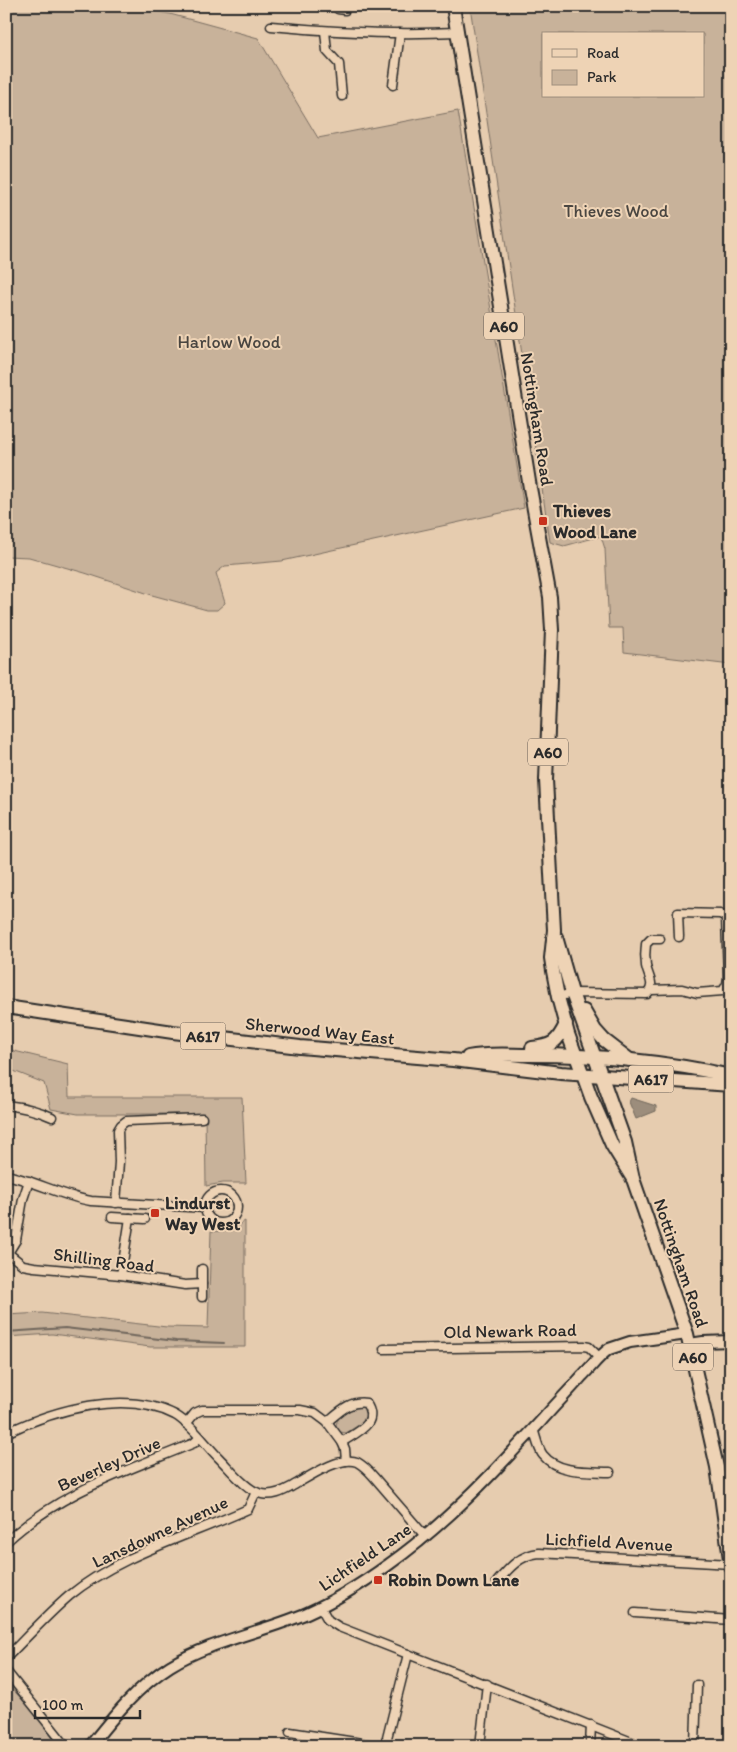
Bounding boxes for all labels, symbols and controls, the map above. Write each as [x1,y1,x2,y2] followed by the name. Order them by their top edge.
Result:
[542,32,704,98] legend
[587,44,620,62] text: Road
[587,68,617,86] text: Park
[563,200,669,222] park label: Thieves Wood
[484,312,524,340] road number: A60
[177,331,281,353] park label: Harlow Wood
[516,351,558,488] street label: Nottingham Road
[552,500,637,543] place label: Thieves Wood Lane
[537,515,549,527] marker: Thieves Wood Lane
[528,739,568,766] road number: A60
[244,1012,396,1050] street label: Sherwood Way East
[180,1022,226,1050] road number: A617
[628,1066,674,1092] road number: A617
[165,1192,240,1235] place label: Lindurst Way West
[649,1196,713,1331] street label: Nottingham Road
[149,1207,161,1219] marker: Lindurst Way West
[52,1243,156,1277] street label: Shilling Road
[443,1319,577,1343] street label: Old Newark Road
[673,1344,713,1370] road number: A60
[54,1432,164,1496] street label: Beverley Drive
[89,1491,231,1573] street label: Lansdowne Avenue
[314,1518,416,1596] street label: Lichfield Lane
[545,1528,673,1556] street label: Lichfield Avenue
[388,1569,520,1591] place label: Robin Down Lane
[372,1574,384,1586] marker: Robin Down Lane
[35,1687,140,1719] scale bar
[42,1696,84,1714] text: 100 m

